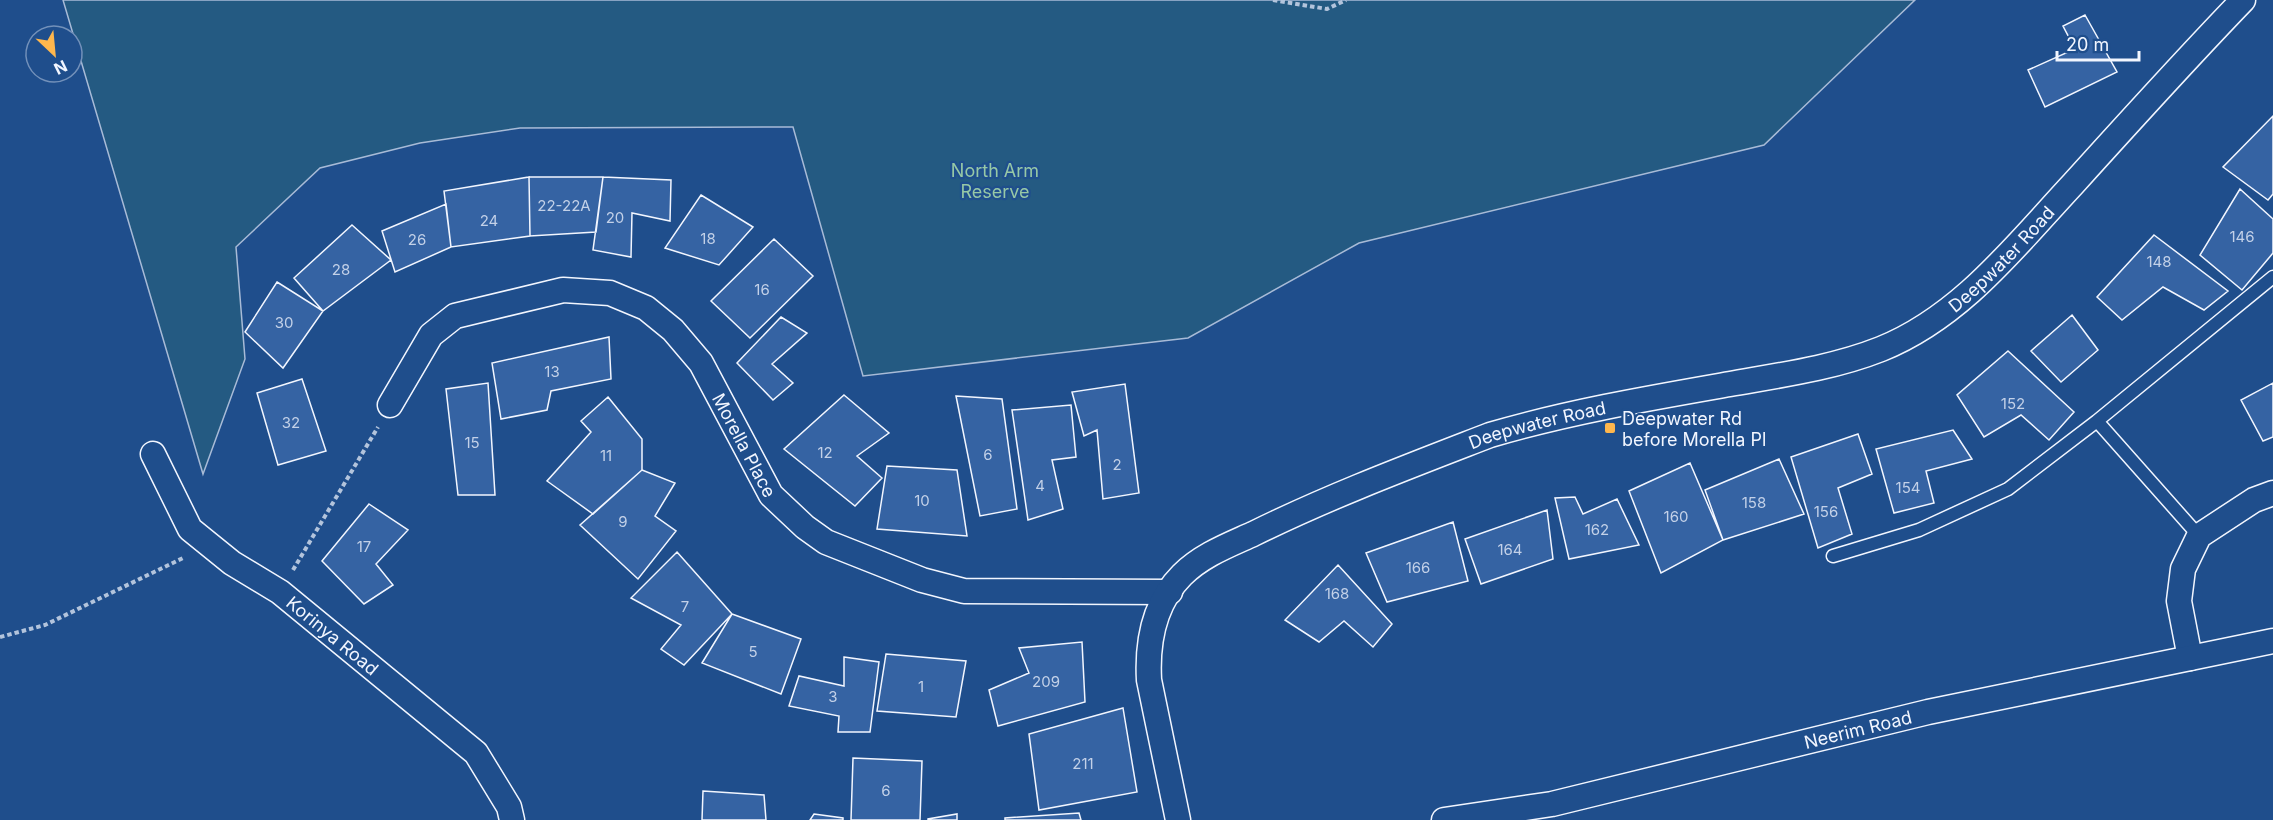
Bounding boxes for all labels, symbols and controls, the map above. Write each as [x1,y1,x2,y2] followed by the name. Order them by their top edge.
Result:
[24,24,84,84] north arrow
[2057,24,2140,62] scale bar
[2066,34,2109,55] text: 20 m
[51,56,70,79] text: N
[951,160,1039,202] park label: North Arm Reserve
[537,196,591,215] house number: 22-22A
[1944,202,2058,316] street label: Deepwater Road
[606,208,624,227] house number: 20
[480,211,498,230] house number: 24
[2229,227,2255,246] house number: 146
[700,229,716,248] house number: 18
[408,230,426,249] house number: 26
[2146,252,2172,271] house number: 148
[332,260,350,279] house number: 28
[754,280,770,299] house number: 16
[275,313,293,332] house number: 30
[544,362,560,381] house number: 13
[708,390,781,501] street label: Morella Place
[2001,394,2025,413] house number: 152
[1465,397,1607,453] street label: Deepwater Road
[1622,408,1766,450] place label: Deepwater Rd before Morella Pl
[282,413,300,432] house number: 32
[1603,421,1617,435] marker: Deepwater Rd before Morella Pl
[464,433,480,452] house number: 15
[817,443,833,462] house number: 12
[983,445,993,464] house number: 6
[600,446,612,465] house number: 11
[1112,455,1122,474] house number: 2
[1035,476,1045,495] house number: 4
[1896,478,1920,497] house number: 154
[914,491,930,510] house number: 10
[1742,493,1766,512] house number: 158
[1814,502,1838,521] house number: 156
[1664,507,1688,526] house number: 160
[618,512,628,531] house number: 9
[1585,520,1609,539] house number: 162
[357,537,371,556] house number: 17
[1497,540,1523,559] house number: 164
[1406,558,1430,577] house number: 166
[1325,584,1349,603] house number: 168
[283,591,383,679] street label: Korinya Road
[681,597,689,616] house number: 7
[748,642,758,661] house number: 5
[1032,672,1060,691] house number: 209
[918,677,924,696] house number: 1
[828,687,838,706] house number: 3
[1802,706,1914,752] street label: Neerim Road
[1072,754,1094,773] house number: 211
[881,781,891,800] house number: 6

